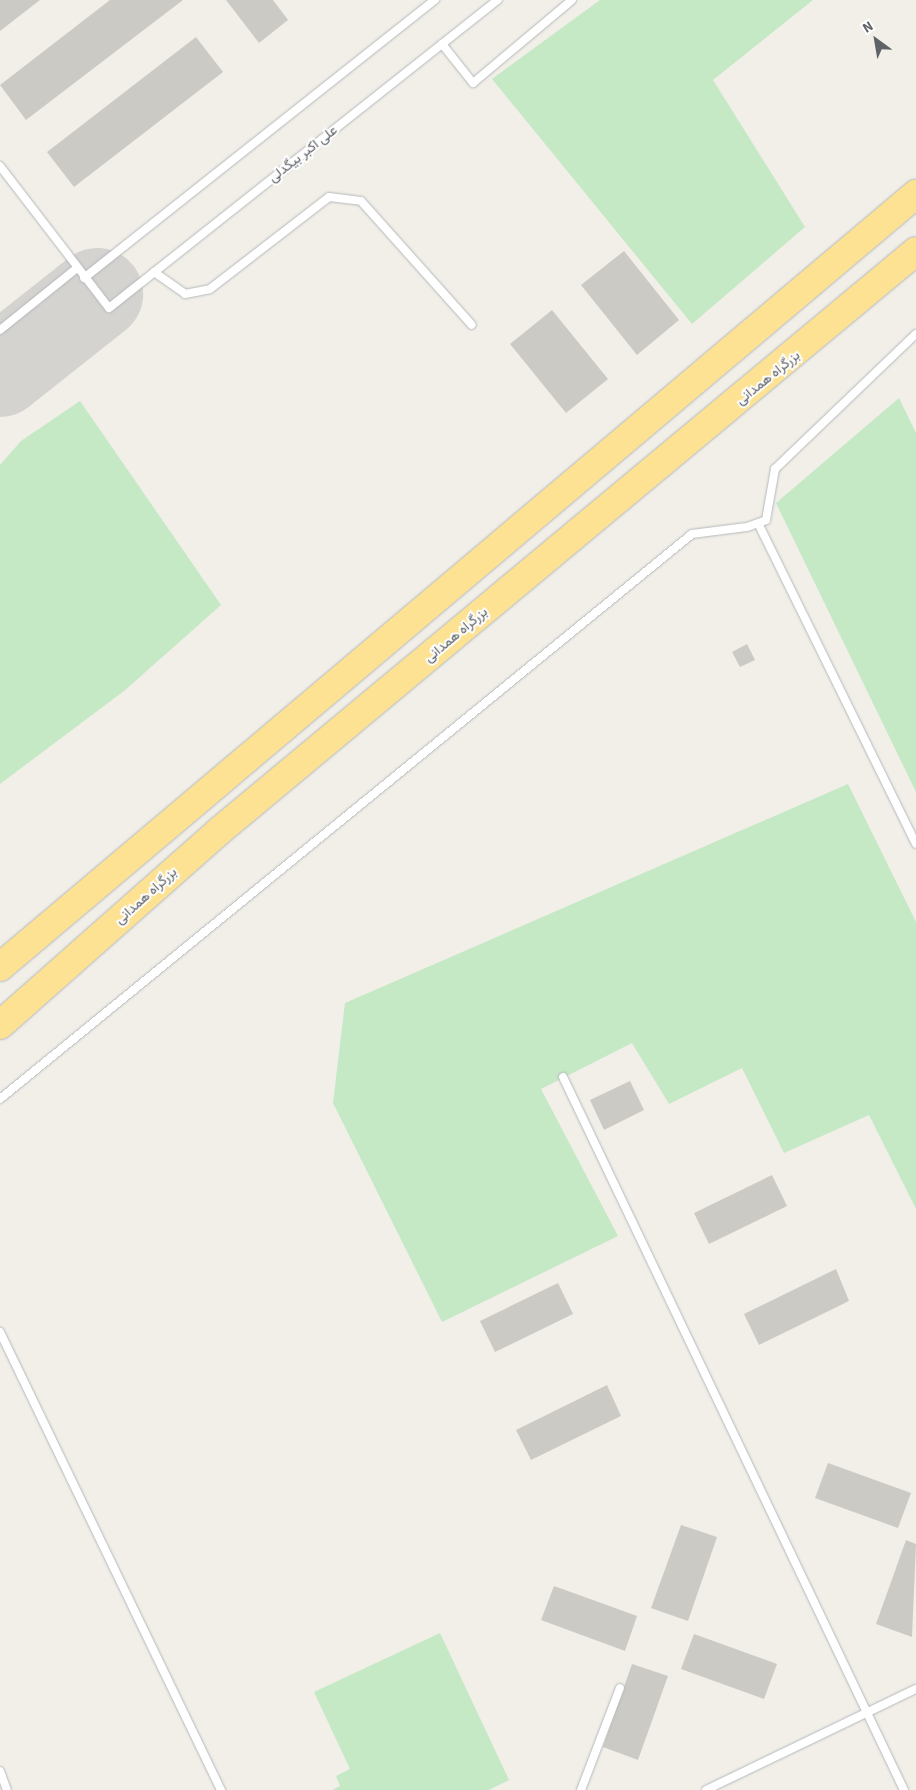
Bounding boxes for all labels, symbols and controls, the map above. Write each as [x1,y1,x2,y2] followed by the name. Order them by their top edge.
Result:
[851,15,901,65] north arrow
[859,16,877,38] text: N
[265,122,341,186] street label: علی اکبر بیگدلی
[733,347,803,409] street label: بزرگراه همدانی
[421,604,491,666] street label: بزرگراه همدانی
[112,864,180,928] street label: بزرگراه همدانی

